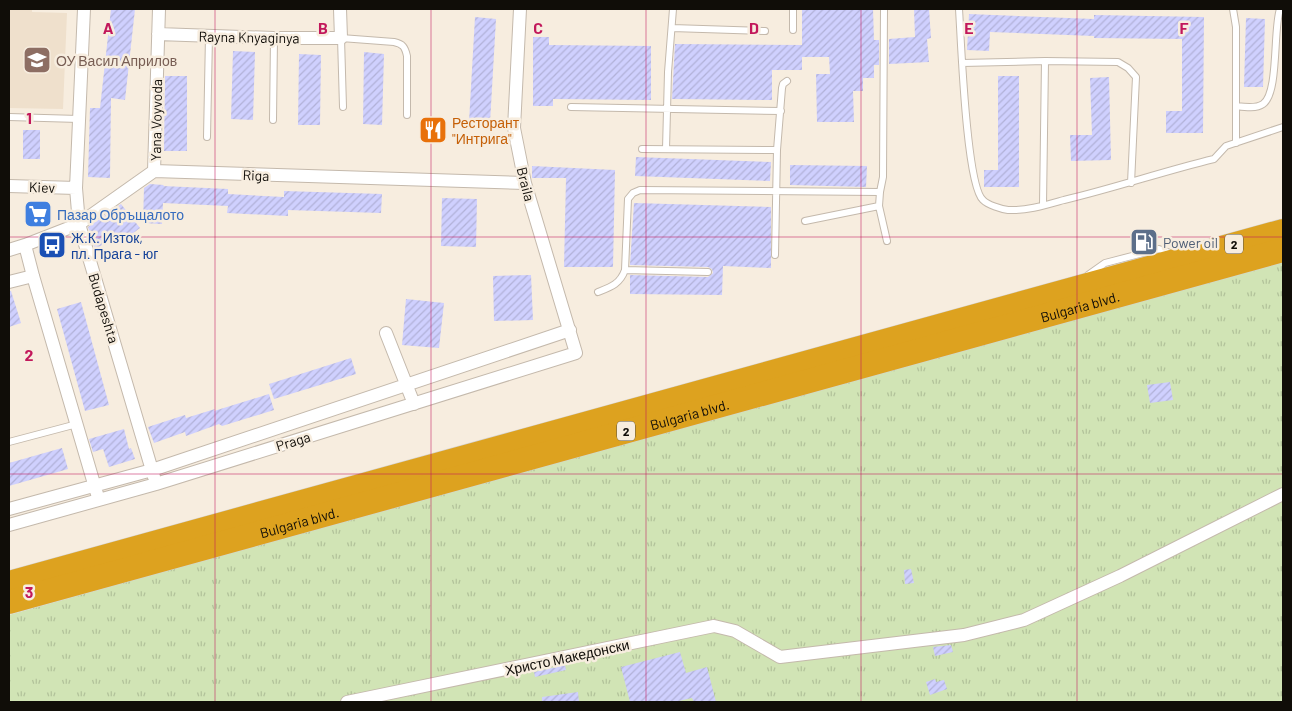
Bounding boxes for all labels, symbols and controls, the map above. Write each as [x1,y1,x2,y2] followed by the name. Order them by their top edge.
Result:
[103,18,114,37] text: A
[318,18,328,37] text: B
[533,18,543,37] text: C
[749,18,759,37] text: D
[964,18,974,37] text: E
[1180,18,1189,37] text: F
[198,28,300,46] street label: Rayna Knyaginya
[22,45,52,75] school or university icon: ОУ Васил Априлов
[56,52,177,69] place label: ОУ Васил Априлов
[147,79,165,161] street label: Yana Voyvoda
[26,108,32,127] text: 1
[452,114,520,147] place label: Ресторант "Интрига"
[418,115,448,145] restaurant icon: Ресторант "Интрига"
[514,165,538,203] street label: Braila
[242,166,270,184] street label: Riga
[29,178,56,196] street label: Kiev
[23,199,53,229] supermarket icon: Пазар Обръщалото
[57,206,184,223] place label: Пазар Обръщалото
[1129,227,1159,257] fuel station icon: Power oil
[71,229,158,262] place label: Ж.К. Изток, пл. Прага - юг
[37,230,67,260] bus stop icon: Ж.К. Изток, пл. Прага - юг
[1163,234,1218,251] place label: Power oil
[1225,234,1243,253] road number: 2
[85,271,123,345] street label: Budapeshta
[1038,287,1121,325] street label: Bulgaria blvd.
[25,345,34,364] text: 2
[648,395,731,433] street label: Bulgaria blvd.
[617,422,635,441] road number: 2
[274,428,312,454] street label: Praga
[258,503,341,541] street label: Bulgaria blvd.
[25,582,33,601] text: 3
[503,636,631,678] street label: Христо Македонски

